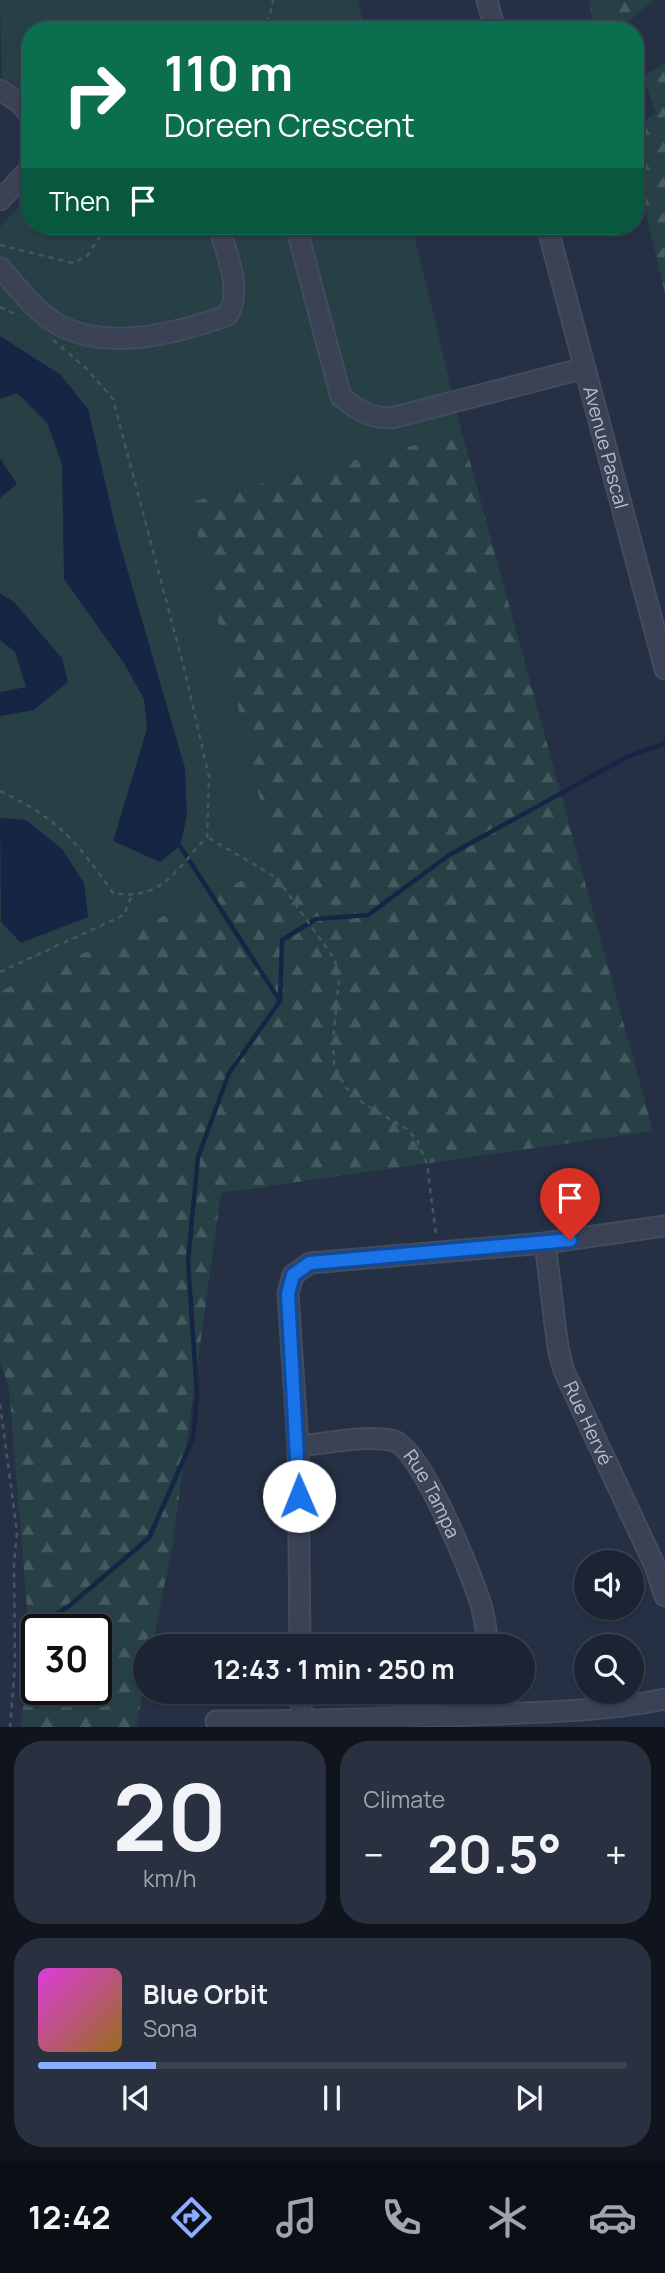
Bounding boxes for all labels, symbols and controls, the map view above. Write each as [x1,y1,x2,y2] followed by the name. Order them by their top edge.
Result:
[164,39,293,106] text: 110 m
[49,49,140,140] icon: right
[164,103,415,147] text: Doreen Crescent
[124,182,162,220] icon: arrive
[49,183,110,219] text: Then
[577,383,635,511] street label: Avenue Pascal
[540,1168,600,1240] pin
[551,1179,589,1217] icon: arrive
[557,1377,619,1469] street label: Rue Hervé
[398,1444,466,1542] street label: Rue Tampa
[262,1459,336,1533] position arrow
[574,1550,644,1704] map controls
[574,1550,644,1620] button: sound
[21,1614,112,1705] speed limit sign: 30
[574,1634,644,1704] button: search
[213,1651,455,1687] text: 12:43 · 1 min · 250 m
[113,1754,227,1878] text: 20
[364,1783,445,1815] text: Climate
[427,1818,562,1889] text: 20.5°
[364,1828,384,1880] text: −
[605,1828,627,1880] text: +
[143,1862,197,1894] text: km/h
[143,1976,268,2012] text: Blue Orbit
[143,2012,197,2044] text: Sona
[117,2079,155,2117] icon: previous
[313,2079,351,2117] icon: pause
[510,2079,548,2117] icon: next
[167,2193,216,2242] icon: directions
[272,2193,321,2242] icon: music
[377,2193,426,2242] icon: phone
[483,2193,532,2242] icon: climate
[588,2193,637,2242] icon: car
[28,2195,111,2239] text: 12:42

